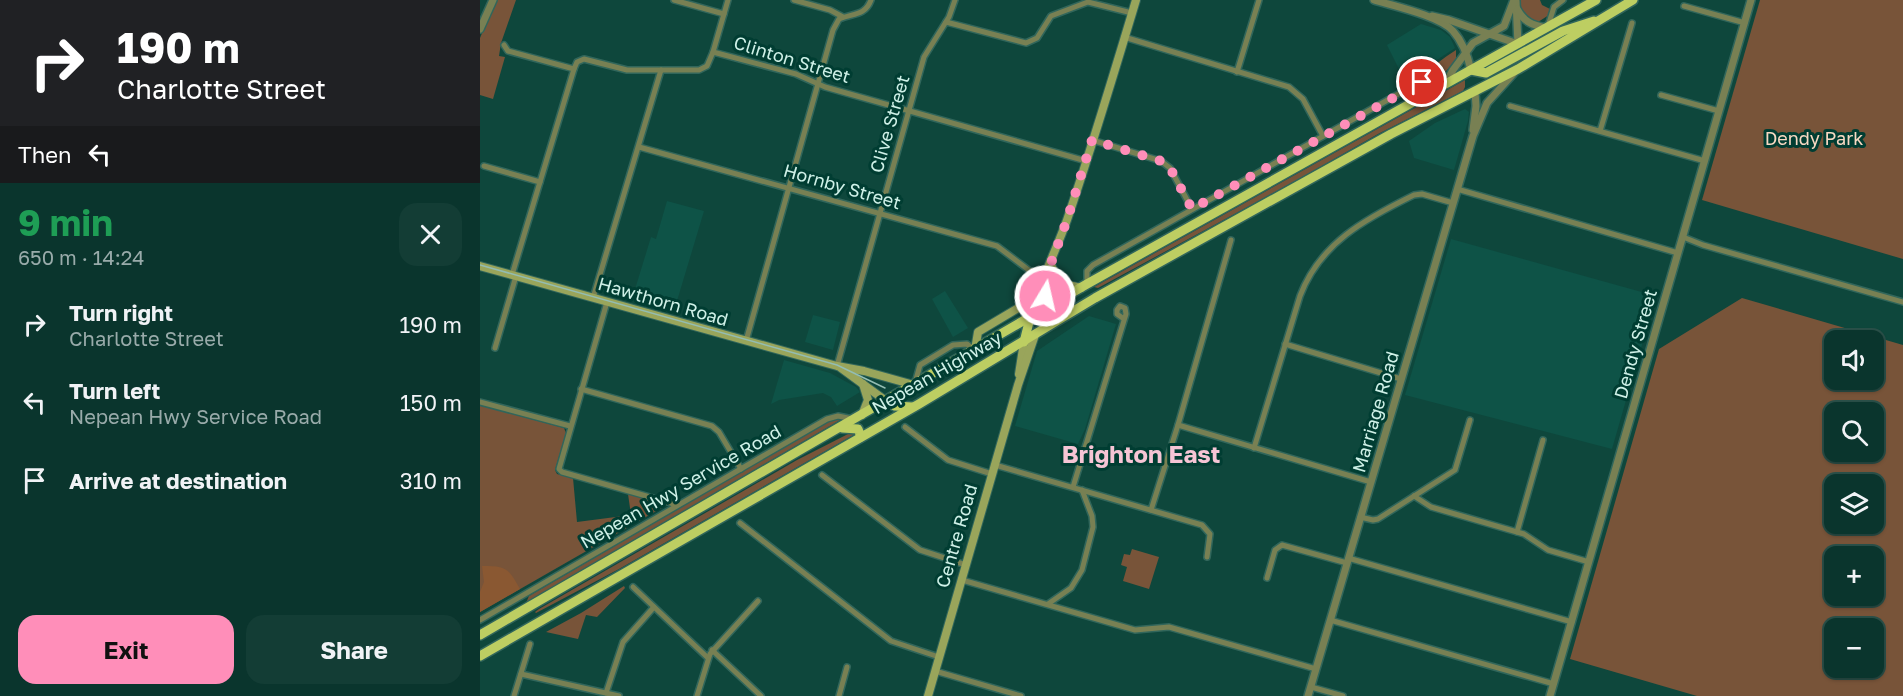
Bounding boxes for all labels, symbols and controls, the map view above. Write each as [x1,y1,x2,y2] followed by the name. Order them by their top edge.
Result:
[117,22,240,72] text: 190 m
[18,24,96,102] icon: right
[731,31,853,87] street label: Clinton Street
[1396,56,1447,107] pin
[1405,65,1438,98] icon: arrive
[865,72,914,175] street label: Clive Street
[117,73,326,105] text: Charlotte Street
[1765,127,1863,149] park label: Dendy Park
[83,138,116,171] icon: left
[18,141,71,168] text: Then
[781,159,904,213] street label: Hornby Street
[18,201,113,244] text: 9 min
[399,203,462,266] button: close
[18,245,145,269] text: 650 m · 14:24
[1013,264,1077,328] position arrow
[596,272,731,330] street label: Hawthorn Road
[1609,286,1661,401] street label: Dendy Street
[69,299,173,326] text: Turn right
[18,308,51,341] icon: right
[399,311,462,338] text: 190 m
[69,326,224,350] text: Charlotte Street
[868,326,1005,418] street label: Nepean Highway
[1824,330,1884,678] map controls
[1824,330,1884,390] button: sound
[1347,349,1403,475] street label: Marriage Road
[69,377,160,404] text: Turn left
[18,386,51,419] icon: left
[400,389,462,416] text: 150 m
[1824,402,1884,462] button: search
[69,404,322,428] text: Nepean Hwy Service Road
[576,420,785,553] street label: Nepean Hwy Service Road
[1062,439,1220,468] district label: Brighton East
[18,464,51,497] icon: arrive
[69,467,287,494] text: Arrive at destination
[400,467,462,494] text: 310 m
[1824,474,1884,534] button: layers
[931,481,981,590] street label: Centre Road
[1824,546,1884,606] button: +
[18,615,234,684] button: Exit
[246,615,462,684] button: Share
[1824,618,1884,678] button: −

